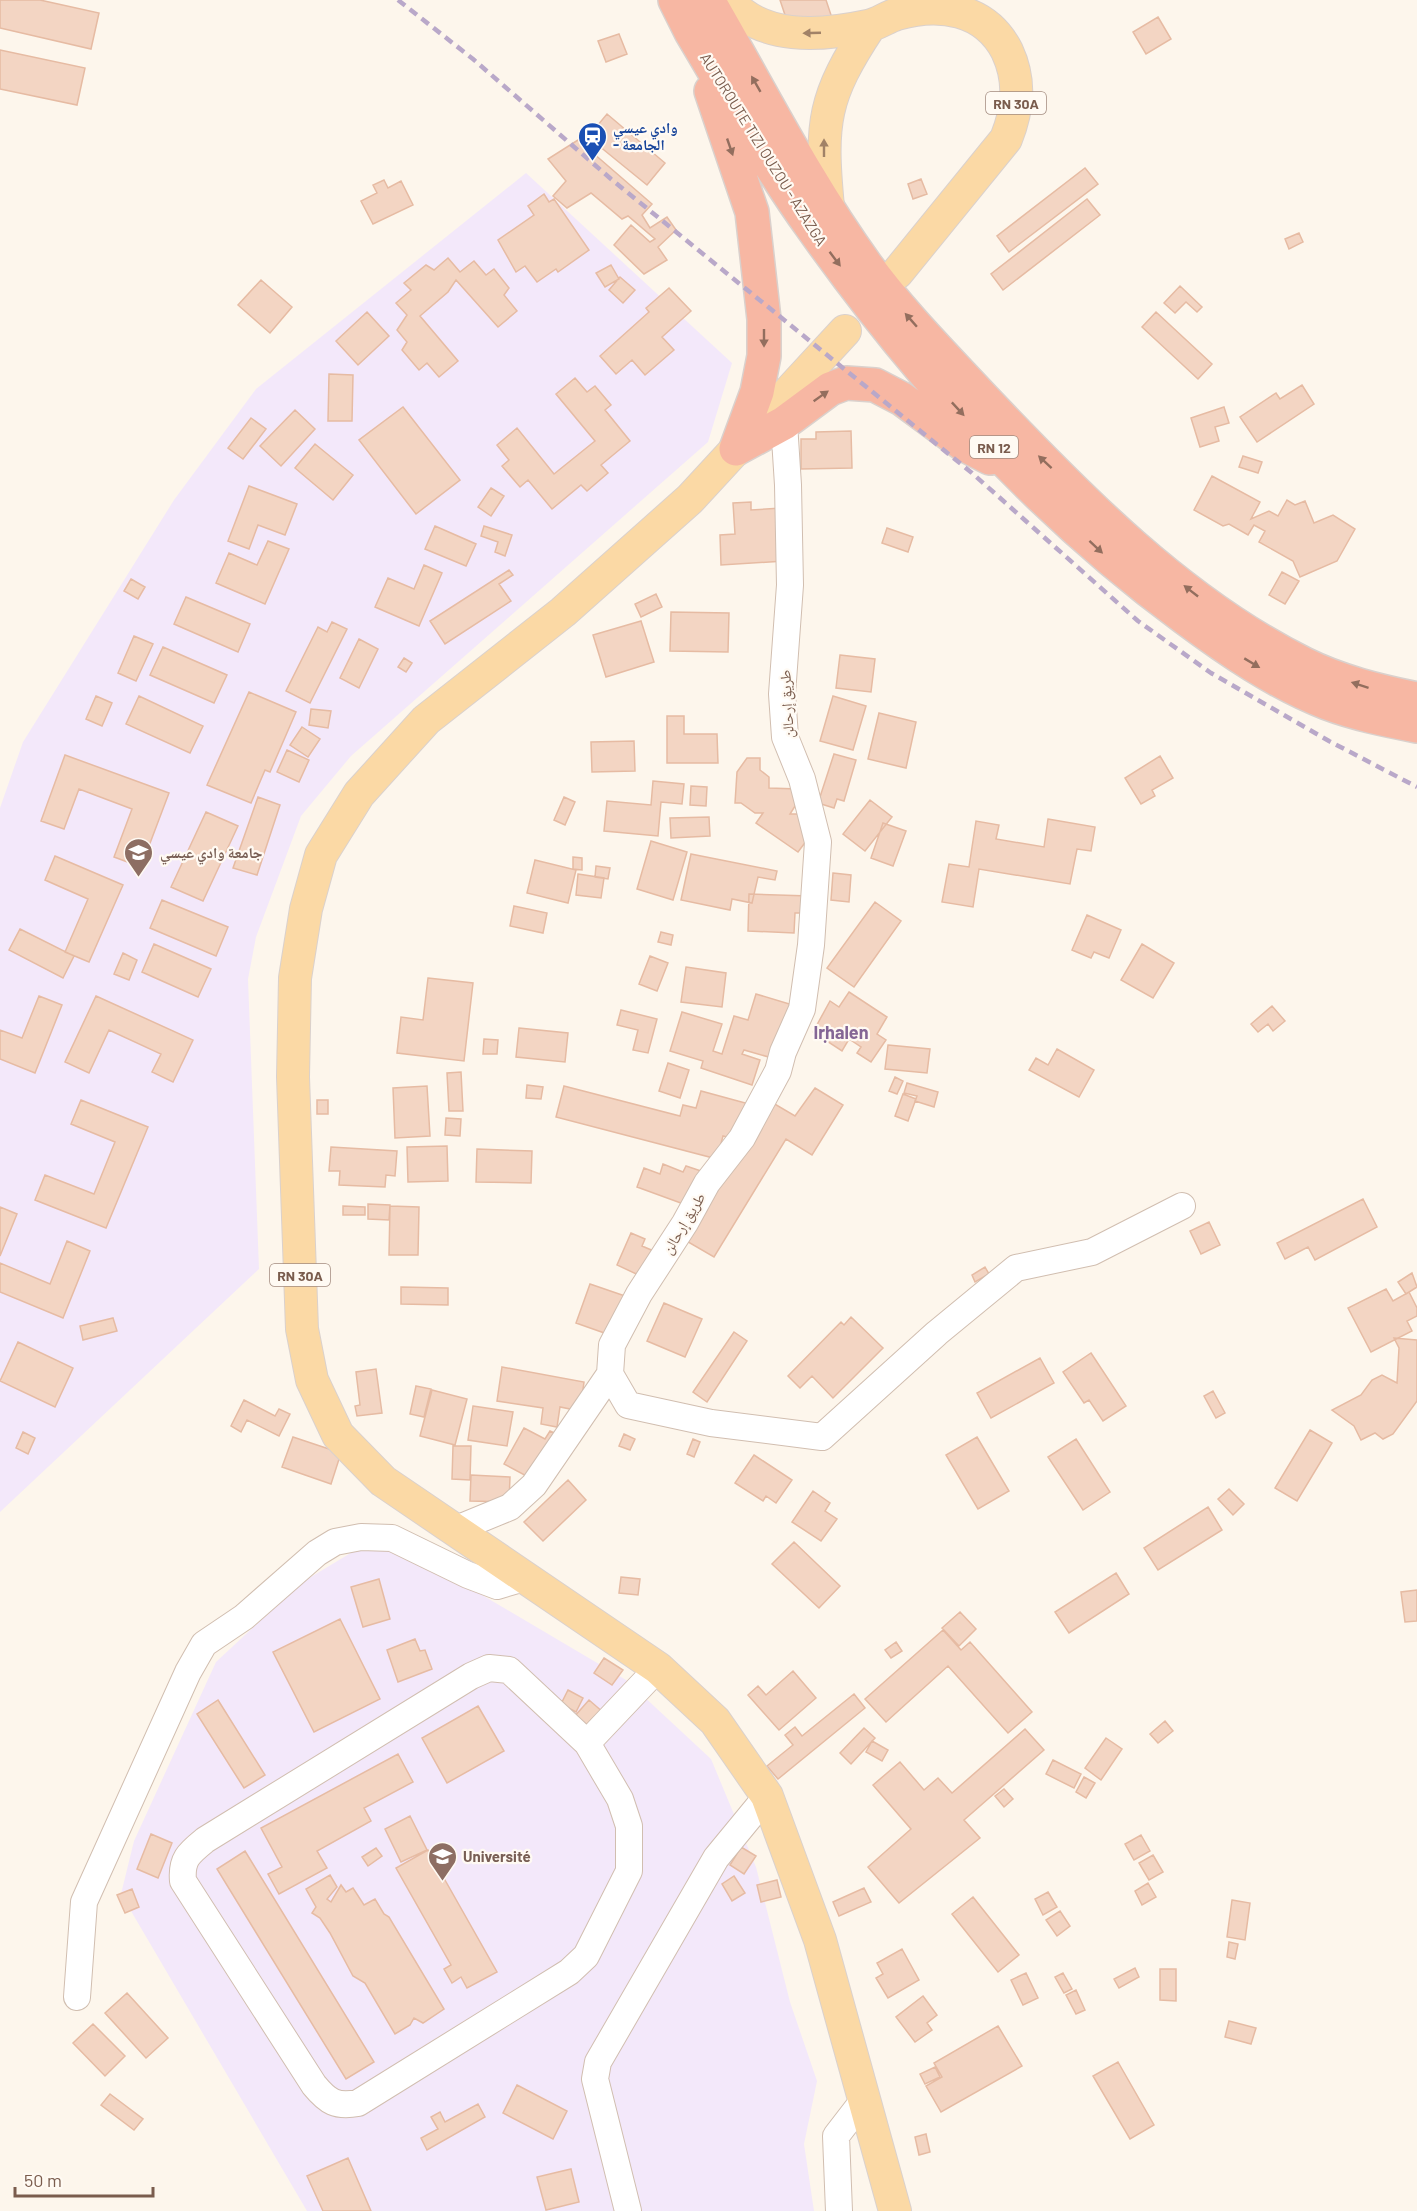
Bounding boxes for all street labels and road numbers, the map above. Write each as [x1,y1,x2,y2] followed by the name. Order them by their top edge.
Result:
[697,49,831,249] street label: AUTOROUTE TIZI OUZOU - AZAZGA
[986,92,1046,114] road number: RN 30A
[970,436,1018,458] road number: RN 12
[775,669,799,739] street label: طريق إرحالن
[658,1189,710,1258] street label: طريق إرحالن
[270,1264,330,1286] road number: RN 30A

